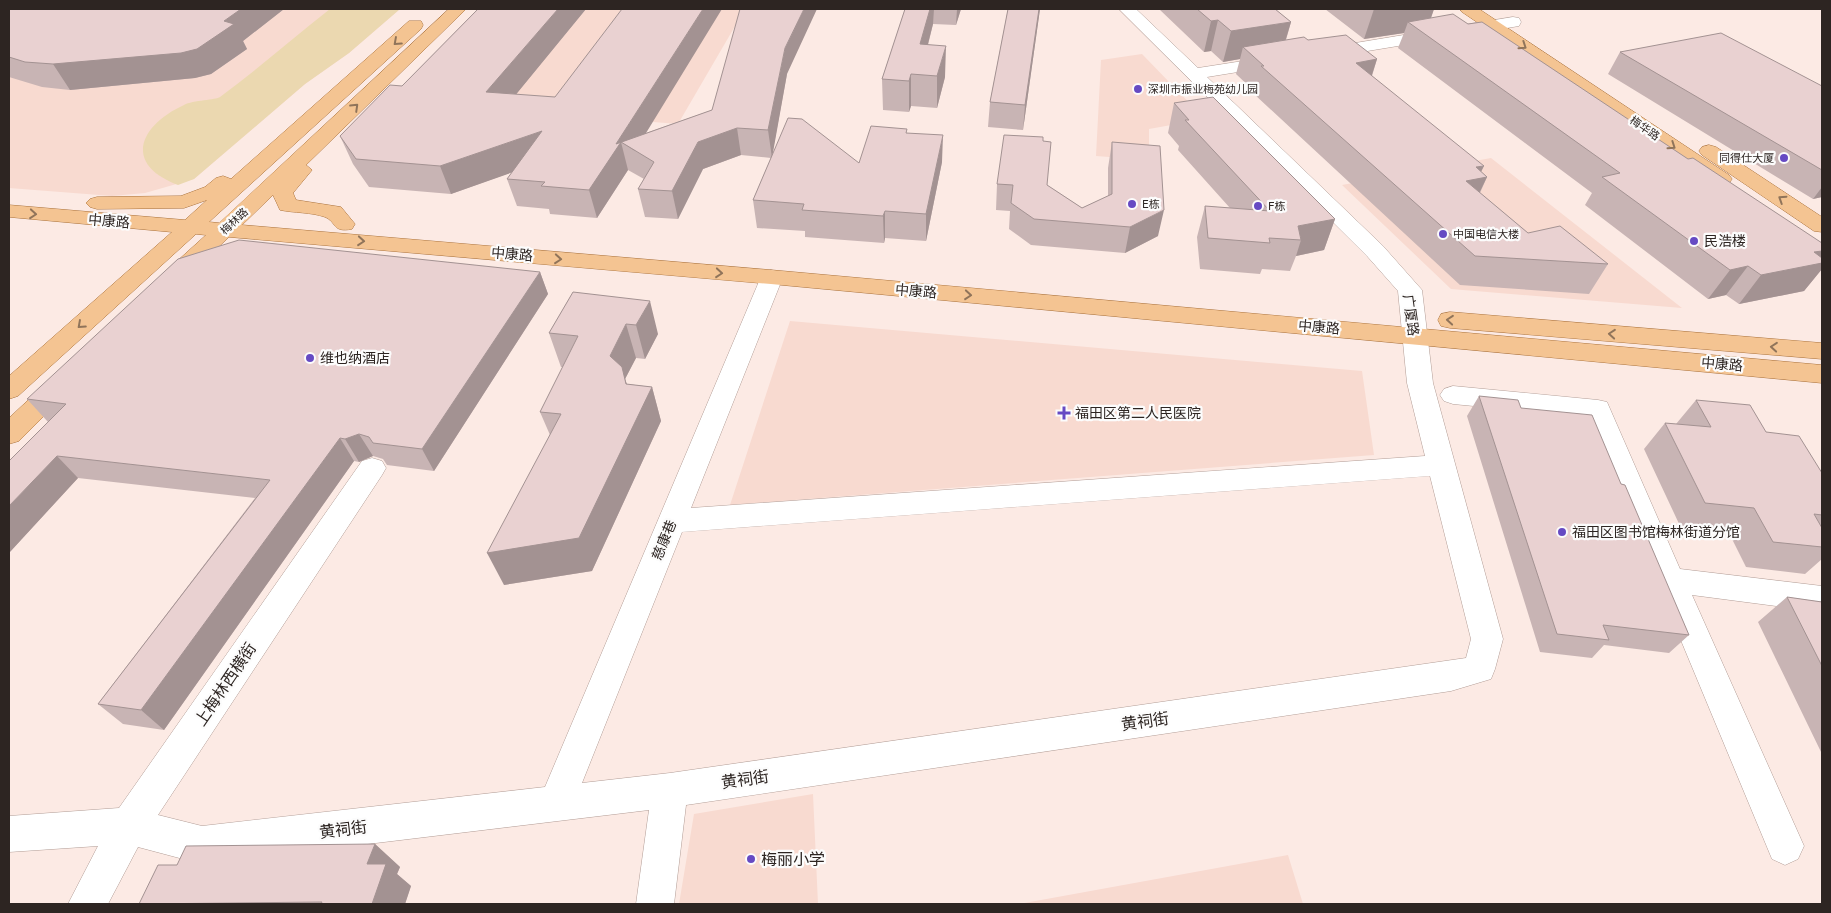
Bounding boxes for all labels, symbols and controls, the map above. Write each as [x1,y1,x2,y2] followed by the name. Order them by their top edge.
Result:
[393,36,402,45] one-way arrow
[1517,39,1526,49] one-way arrow
[1132,83,1144,95] marker: 深圳市振业梅苑幼儿园
[1148,83,1258,95] place label: 深圳市振业梅苑幼儿园
[350,104,359,113] one-way arrow
[1628,114,1662,142] street label: 梅华路
[1666,140,1676,149] one-way arrow
[1719,152,1774,164] place label: 同得仕大厦
[1778,152,1790,164] marker: 同得仕大厦
[1778,196,1787,205] one-way arrow
[1126,198,1138,210] marker: E栋
[1142,198,1160,210] place label: E栋
[1252,200,1264,212] marker: F栋
[1268,200,1286,212] place label: F栋
[218,205,250,237] street label: 梅林路
[29,208,37,219] one-way arrow
[87,211,131,231] street label: 中康路
[1437,228,1449,240] marker: 中国电信大楼
[1453,228,1519,240] place label: 中国电信大楼
[1704,233,1746,249] place label: 民浩楼
[357,235,365,246] one-way arrow
[1688,235,1700,247] marker: 民浩楼
[490,244,534,264] street label: 中康路
[554,253,562,264] one-way arrow
[716,267,724,278] one-way arrow
[894,281,938,301] street label: 中康路
[965,290,973,301] one-way arrow
[1400,293,1422,337] street label: 广厦路
[1445,315,1453,326] one-way arrow
[1297,317,1341,337] street label: 中康路
[77,319,86,328] one-way arrow
[1607,328,1615,339] one-way arrow
[1769,342,1777,353] one-way arrow
[320,350,390,366] place label: 维也纳酒店
[304,352,316,364] marker: 维也纳酒店
[1700,354,1744,374] street label: 中康路
[1075,405,1201,421] place label: 福田区第二人民医院
[1057,406,1071,420] marker: 福田区第二人民医院
[649,518,679,562] street label: 慈康巷
[1572,524,1740,540] place label: 福田区图书馆梅林街道分馆
[1556,526,1568,538] marker: 福田区图书馆梅林街道分馆
[191,639,260,729] street label: 上梅林西横街
[1120,709,1170,734] street label: 黄祠街
[720,767,770,792] street label: 黄祠街
[318,817,368,842] street label: 黄祠街
[761,850,825,869] place label: 梅丽小学
[745,853,757,865] marker: 梅丽小学

